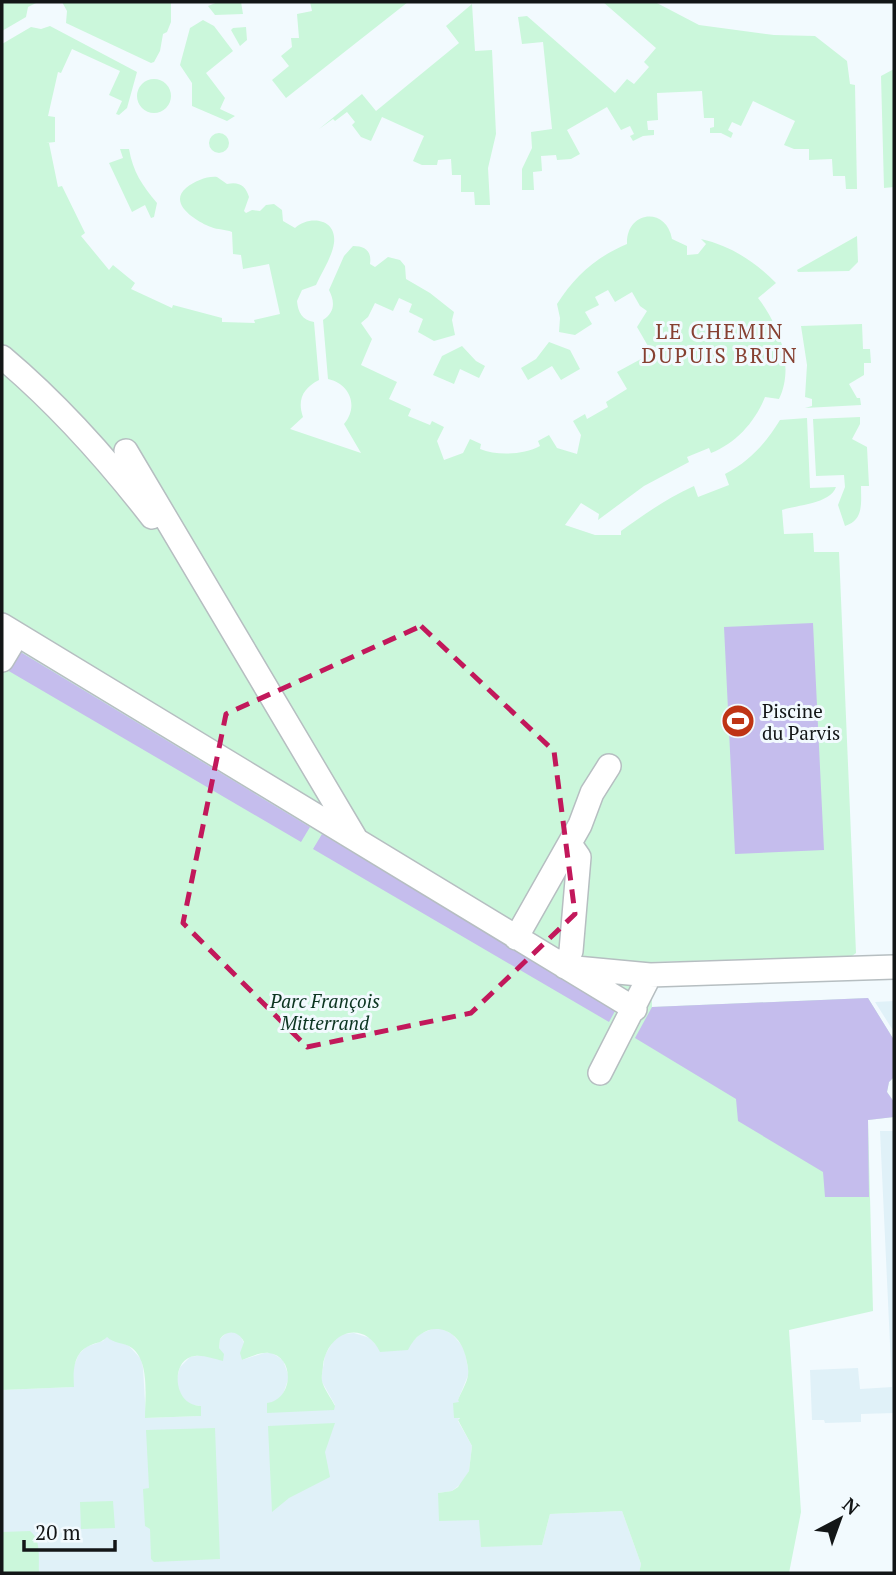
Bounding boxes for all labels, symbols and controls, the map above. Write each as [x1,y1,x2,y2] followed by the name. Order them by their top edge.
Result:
[641,317,799,369] district label: LE CHEMIN DUPUIS BRUN
[762,698,840,745] place label: Piscine du Parvis
[719,702,757,740] sports icon: Piscine du Parvis
[269,988,380,1035] park label: Parc François Mitterrand
[805,1484,875,1554] north arrow
[838,1492,866,1520] text: N
[24,1508,116,1552] scale bar
[35,1518,81,1546] text: 20 m

